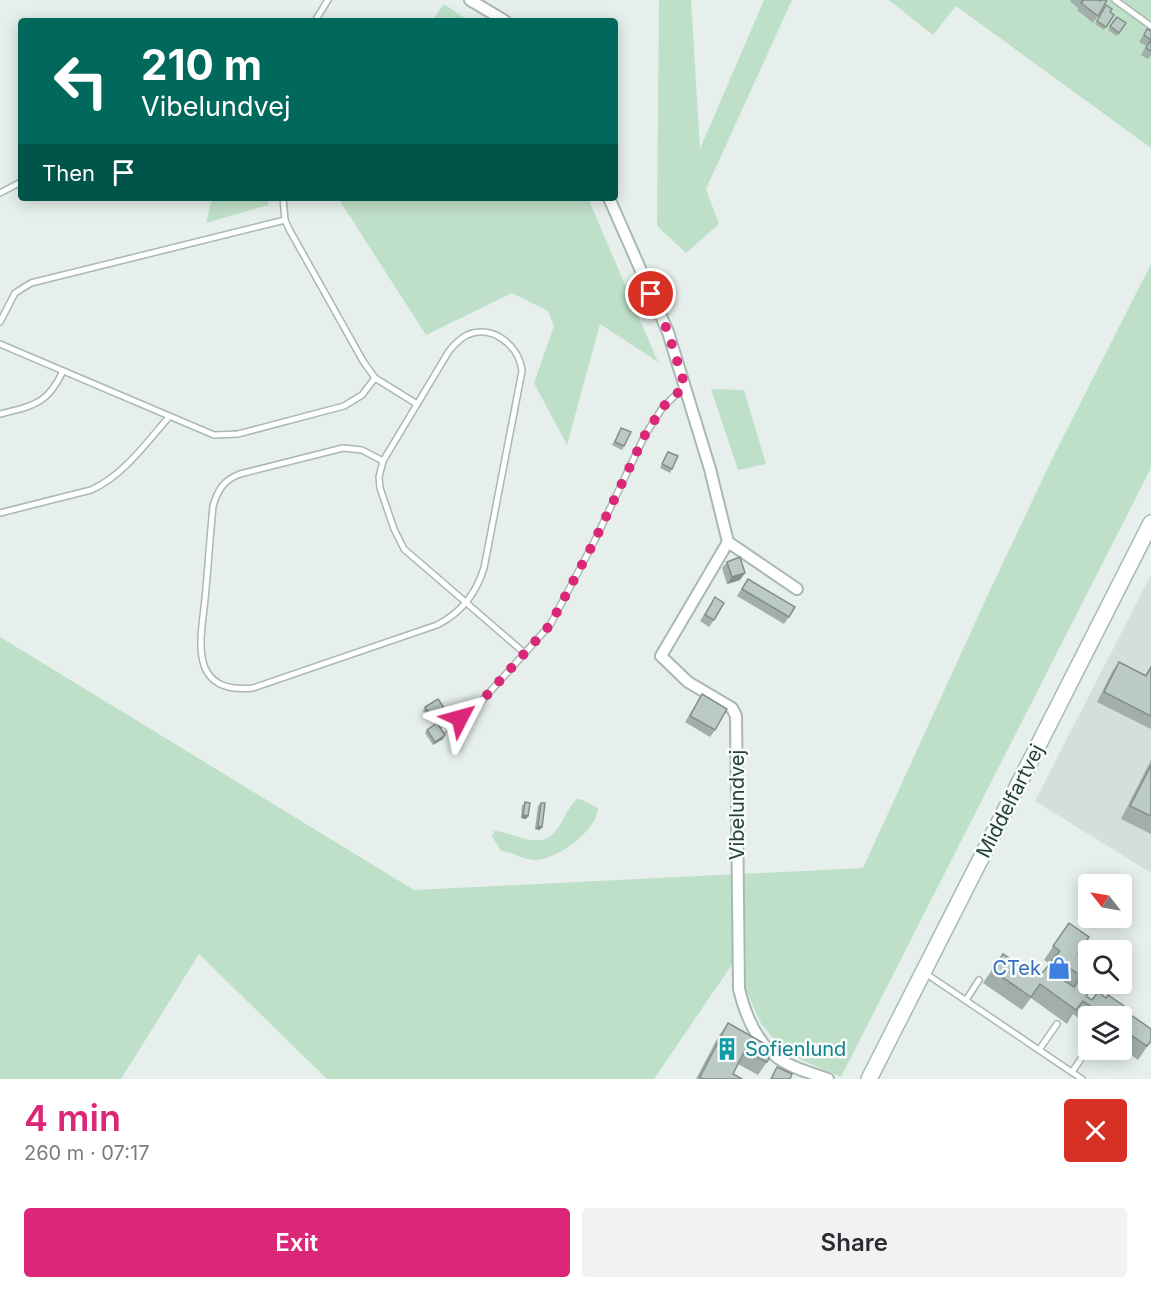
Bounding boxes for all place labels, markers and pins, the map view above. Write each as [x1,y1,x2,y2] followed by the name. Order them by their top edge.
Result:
[625,268,676,319] pin
[1046,955,1072,981] shop icon: CTek
[992,956,1041,980] place label: CTek
[714,1036,740,1062] building icon: Sofienlund
[745,1037,846,1061] place label: Sofienlund

